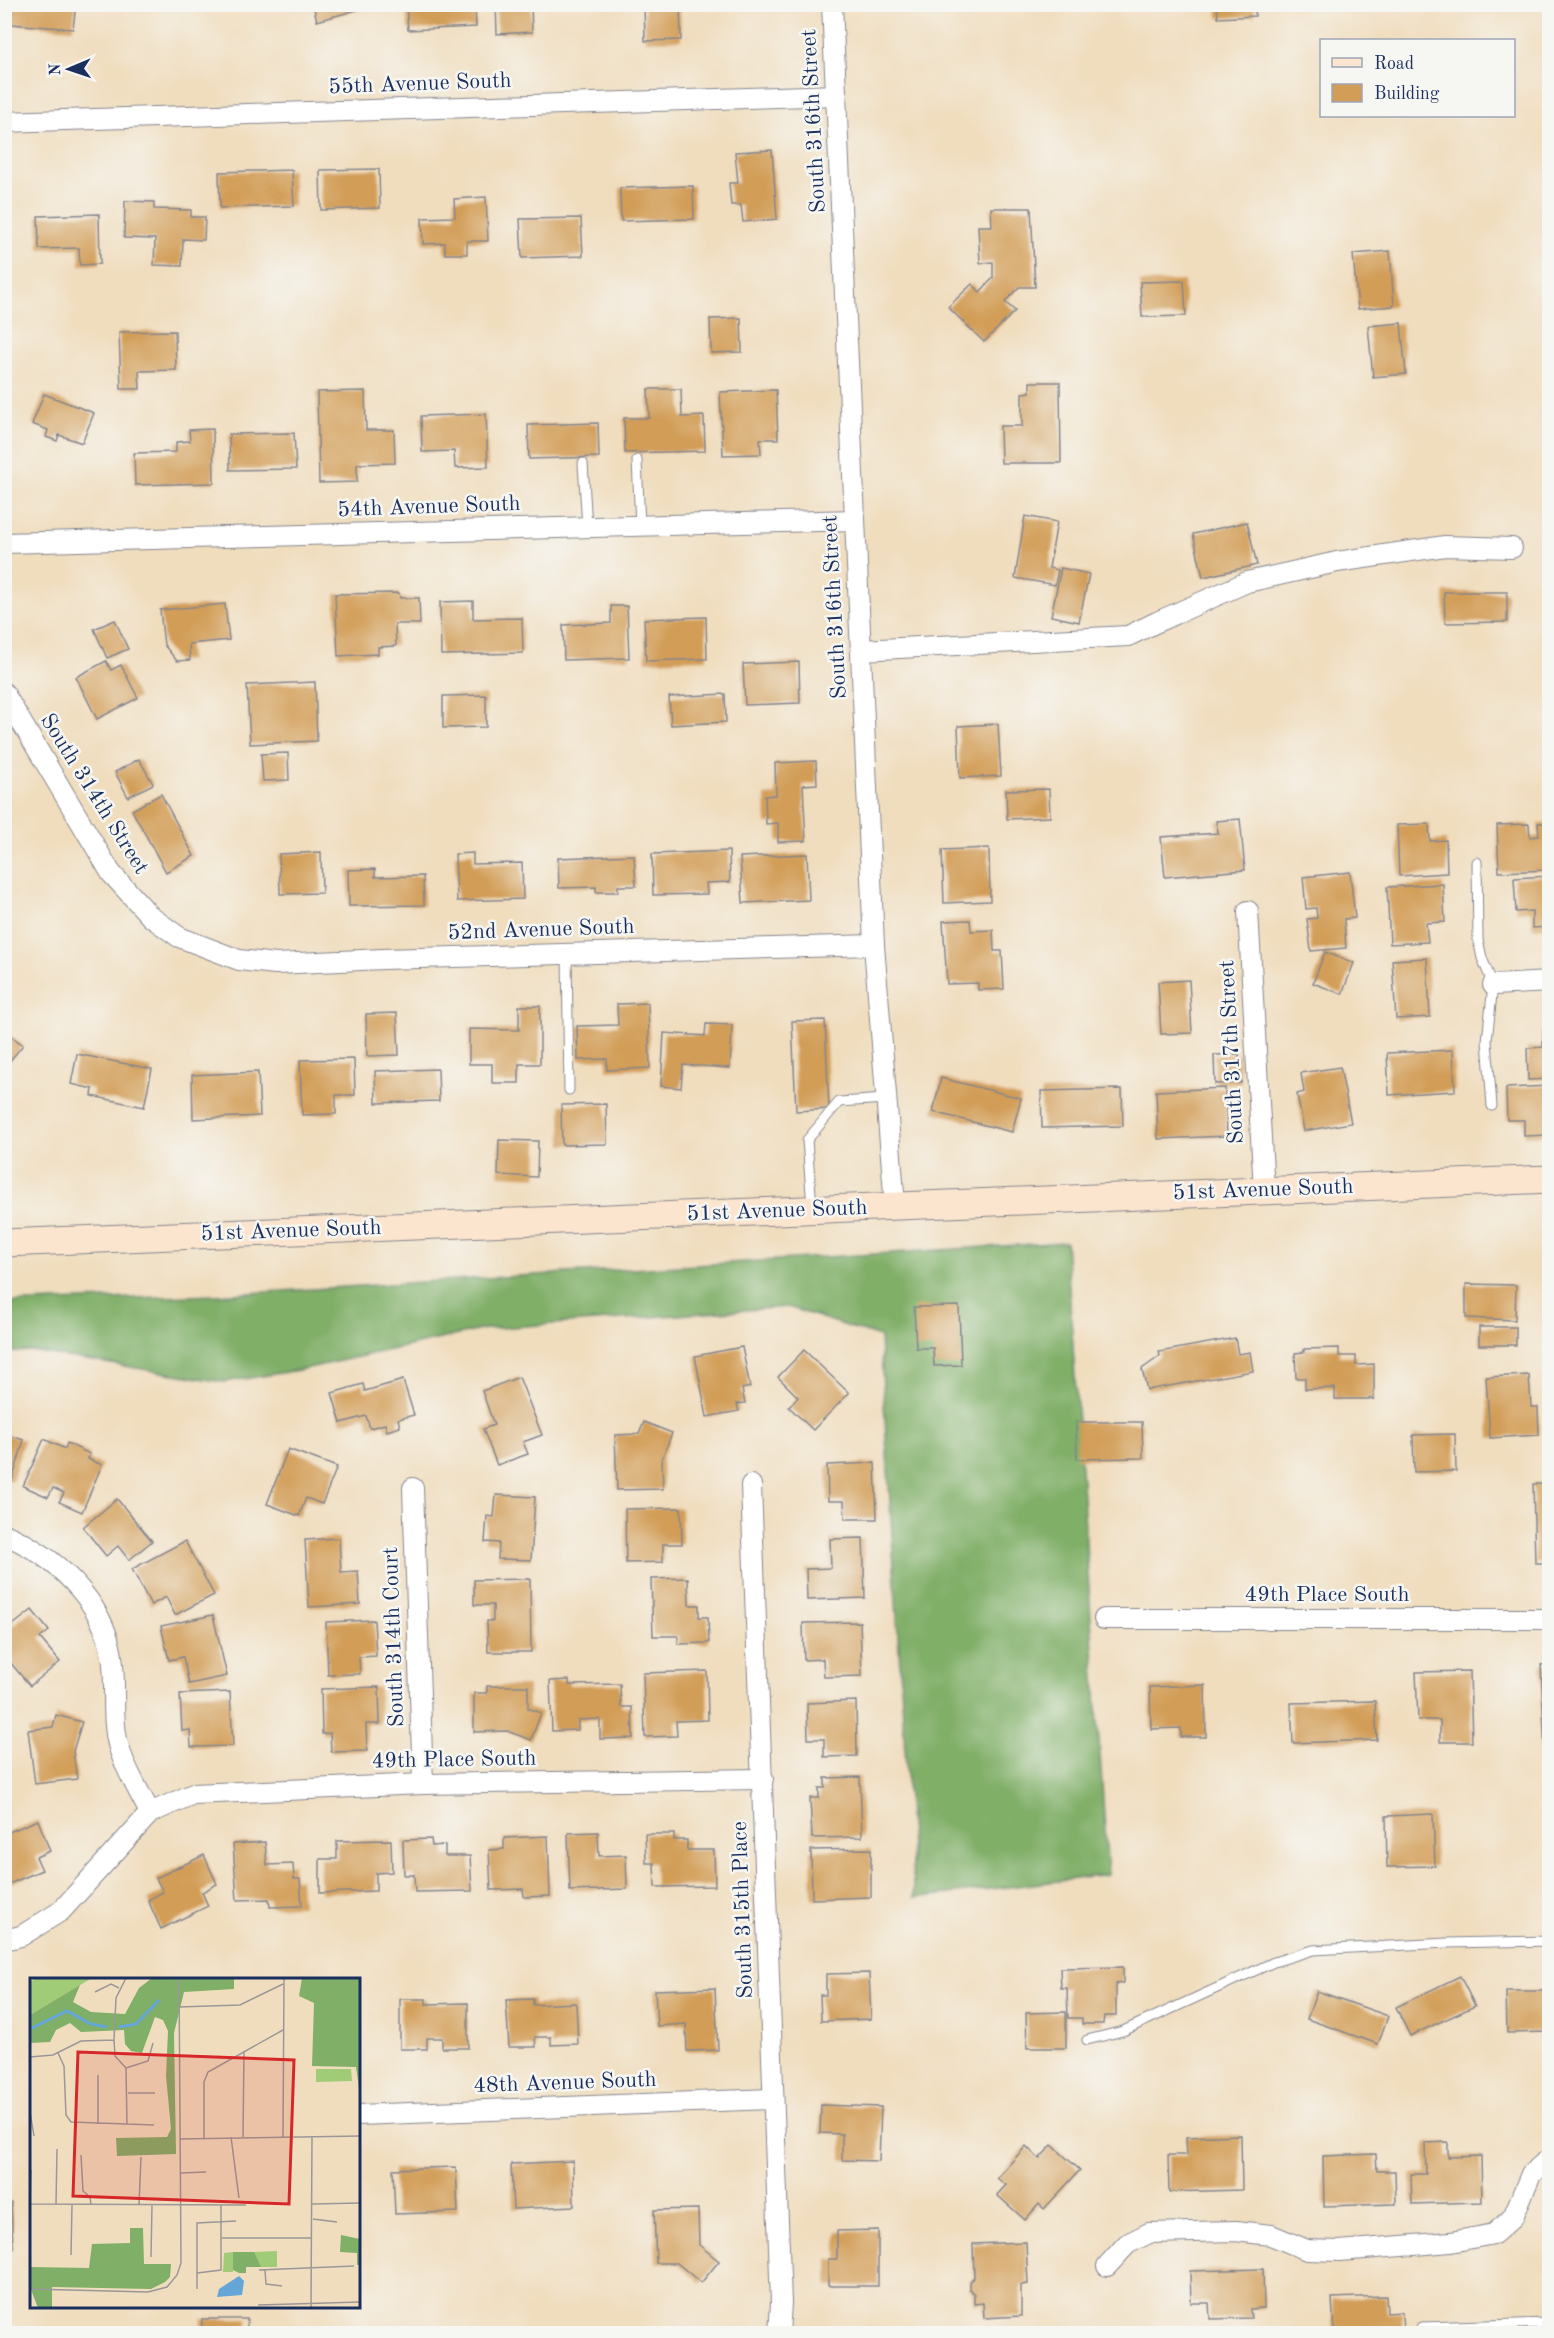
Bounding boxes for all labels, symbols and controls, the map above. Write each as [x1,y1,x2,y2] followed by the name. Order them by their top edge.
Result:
[798,28,830,214] street label: South 316th Street
[39,39,99,99] north arrow
[1320,39,1515,117] legend
[1374,55,1414,73] text: Road
[48,62,64,76] text: N
[328,70,512,98] street label: 55th Avenue South
[1374,85,1440,103] text: Building
[337,493,521,521] street label: 54th Avenue South
[819,514,851,700] street label: South 316th Street
[36,710,152,878] street label: South 314th Street
[447,916,635,944] street label: 52nd Avenue South
[1216,959,1248,1145] street label: South 317th Street
[1172,1176,1354,1204] street label: 51st Avenue South
[686,1197,868,1225] street label: 51st Avenue South
[200,1217,382,1245] street label: 51st Avenue South
[380,1546,408,1728] street label: South 314th Court
[1245,1584,1410,1606] street label: 49th Place South
[371,1748,537,1772] street label: 49th Place South
[729,1821,757,1999] street label: South 315th Place
[30,1978,360,2308] inset map
[473,2069,657,2097] street label: 48th Avenue South

